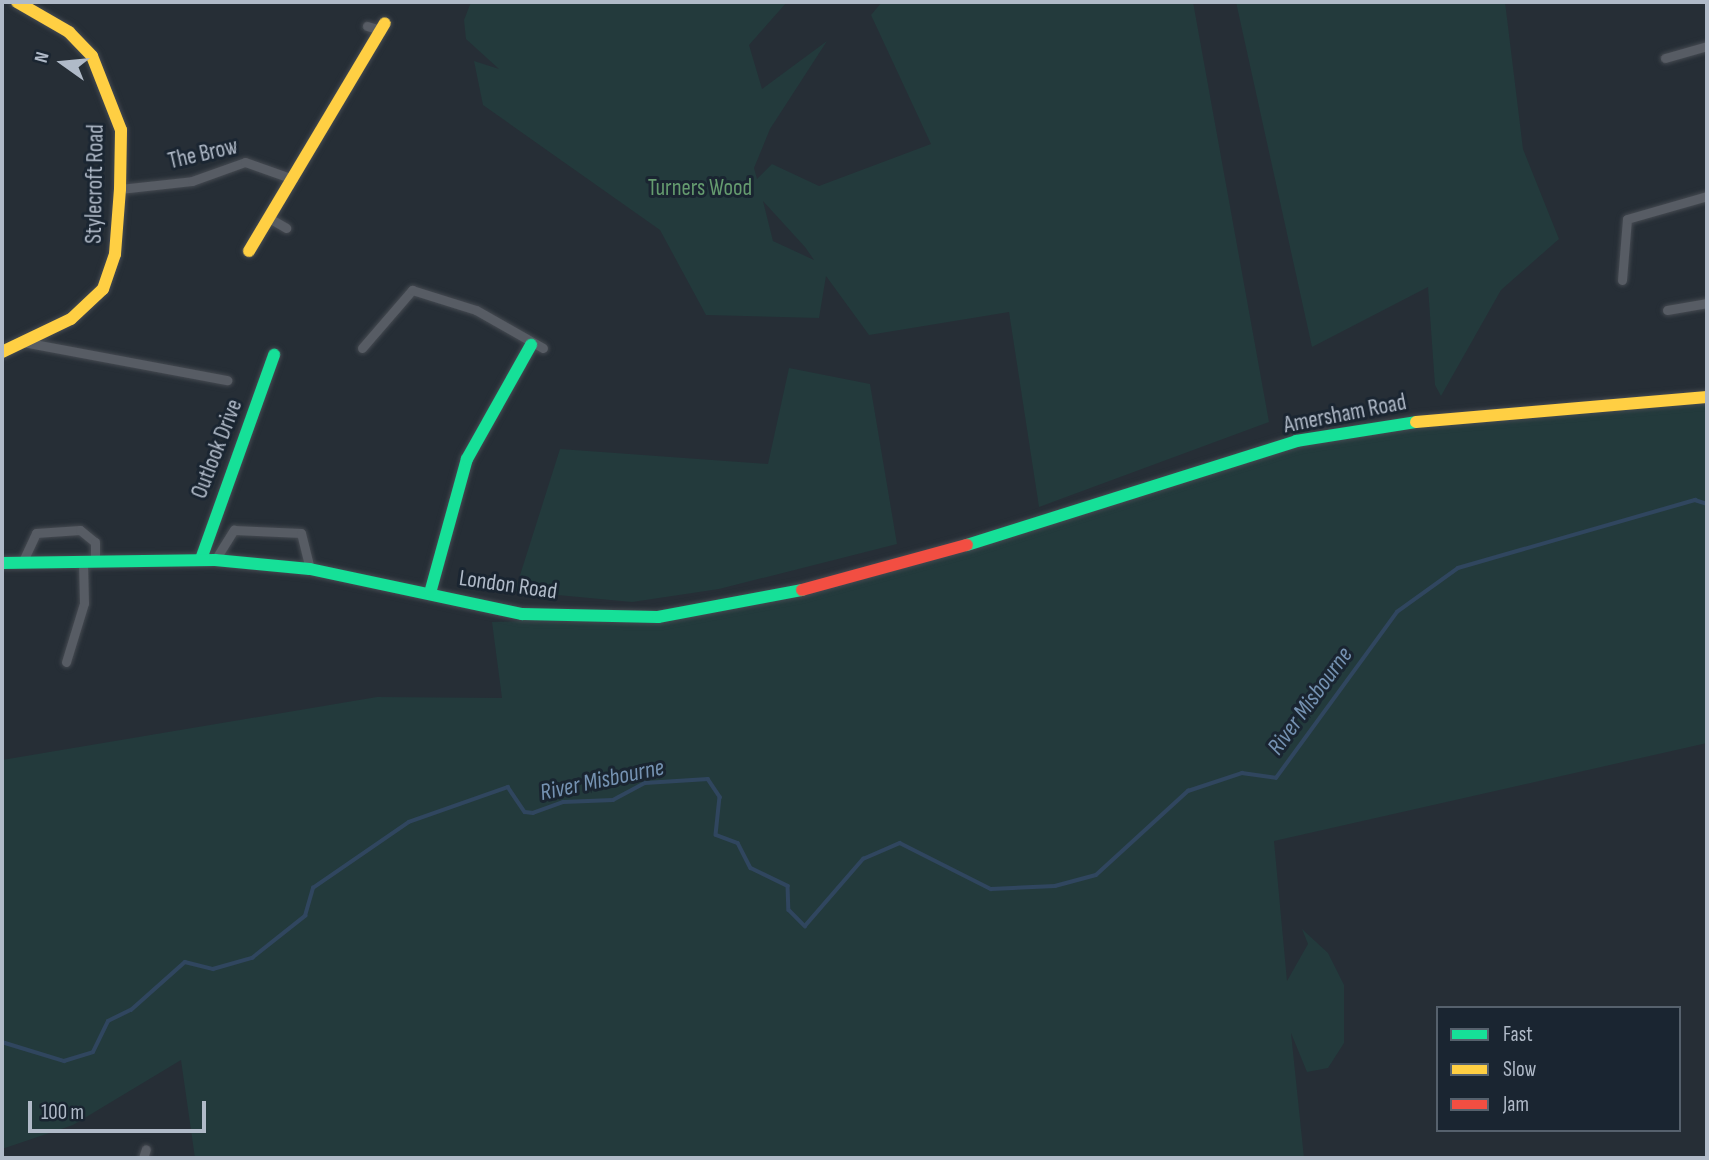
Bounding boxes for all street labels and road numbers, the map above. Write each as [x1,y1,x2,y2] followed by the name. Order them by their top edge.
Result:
[80,124,110,244] street label: Stylecroft Road
[165,133,241,175] street label: The Brow
[1281,389,1409,439] street label: Amersham Road
[185,396,249,502] street label: Outlook Drive
[457,564,559,606] street label: London Road

